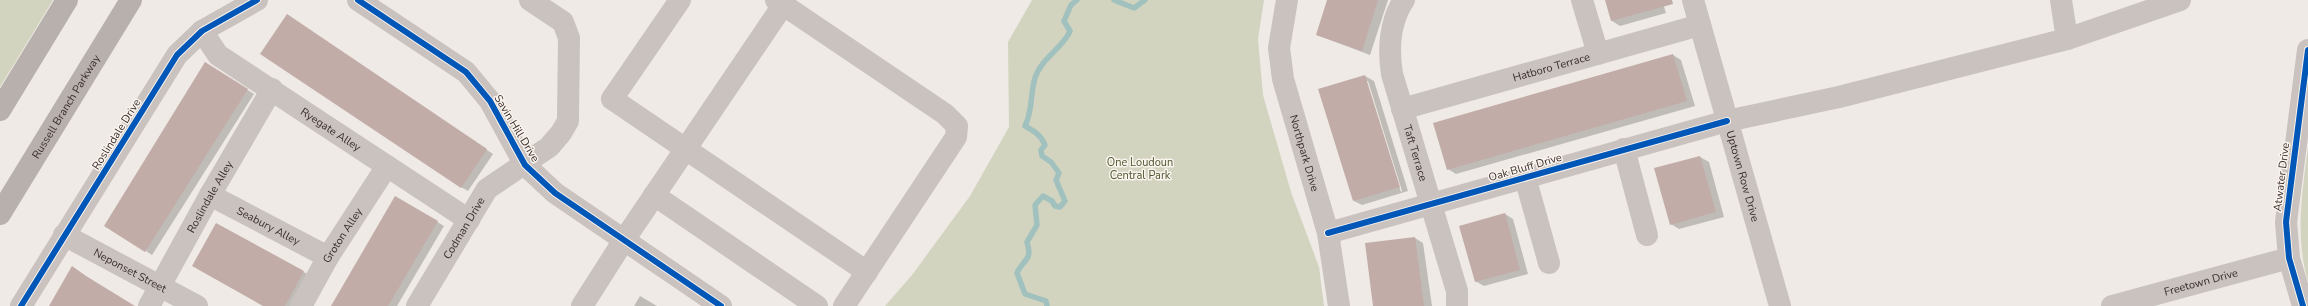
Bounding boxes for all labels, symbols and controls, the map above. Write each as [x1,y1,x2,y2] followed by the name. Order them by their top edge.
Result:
[1511,49,1592,85] street label: Hatboro Terrace
[29,52,104,162] street label: Russell Branch Parkway
[491,92,543,165] street label: Savin Hill Drive
[89,96,144,173] street label: Roslindale Drive
[297,104,364,155] street label: Ryegate Alley
[1286,113,1322,193] street label: Northpark Drive
[1400,123,1431,183] street label: Taft Terrace
[1722,129,1763,224] street label: Uptown Row Drive
[2270,142,2293,212] street label: Atwater Drive
[1487,150,1564,185] street label: Oak Bluff Drive
[1107,155,1173,183] park label: One Loudoun Central Park
[184,158,237,236] street label: Roslindale Alley
[440,194,489,262] street label: Codman Drive
[234,203,303,249] street label: Seabury Alley
[319,205,366,266] street label: Groton Alley
[91,245,169,296] street label: Neponset Street
[2162,265,2240,300] street label: Freetown Drive

